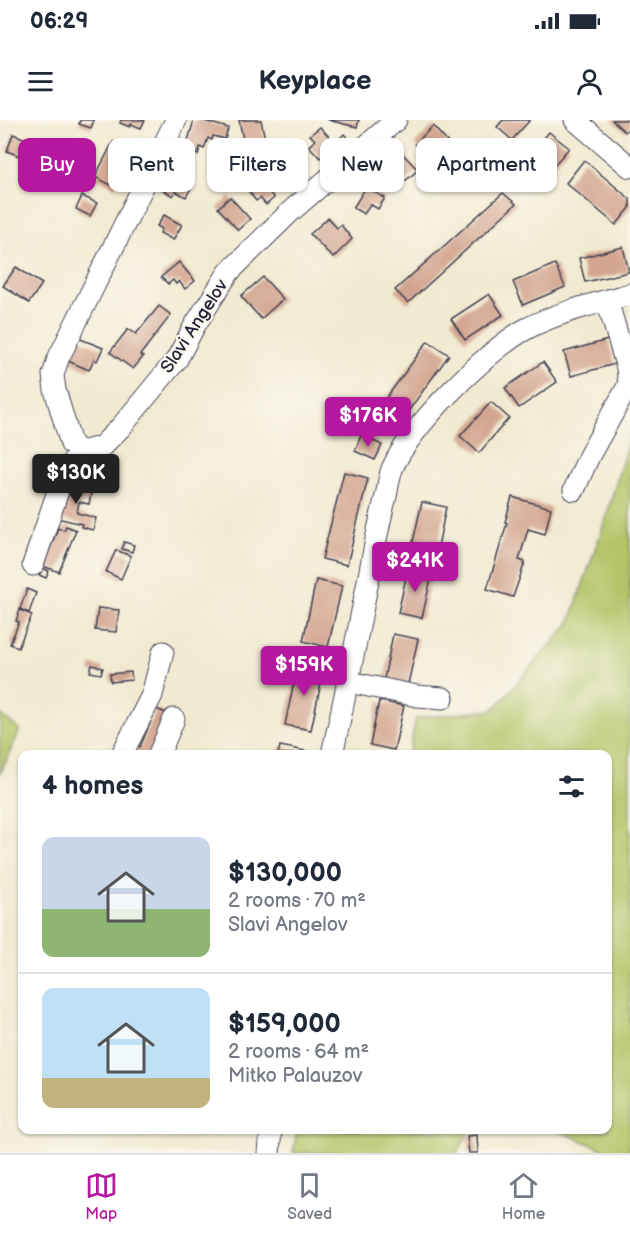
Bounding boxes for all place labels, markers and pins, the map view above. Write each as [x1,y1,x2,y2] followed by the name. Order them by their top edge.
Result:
[326,397,410,448] pin: $176K
[34,454,118,505] pin: $130K
[373,542,457,593] pin: $241K
[262,646,346,697] pin: $159K

